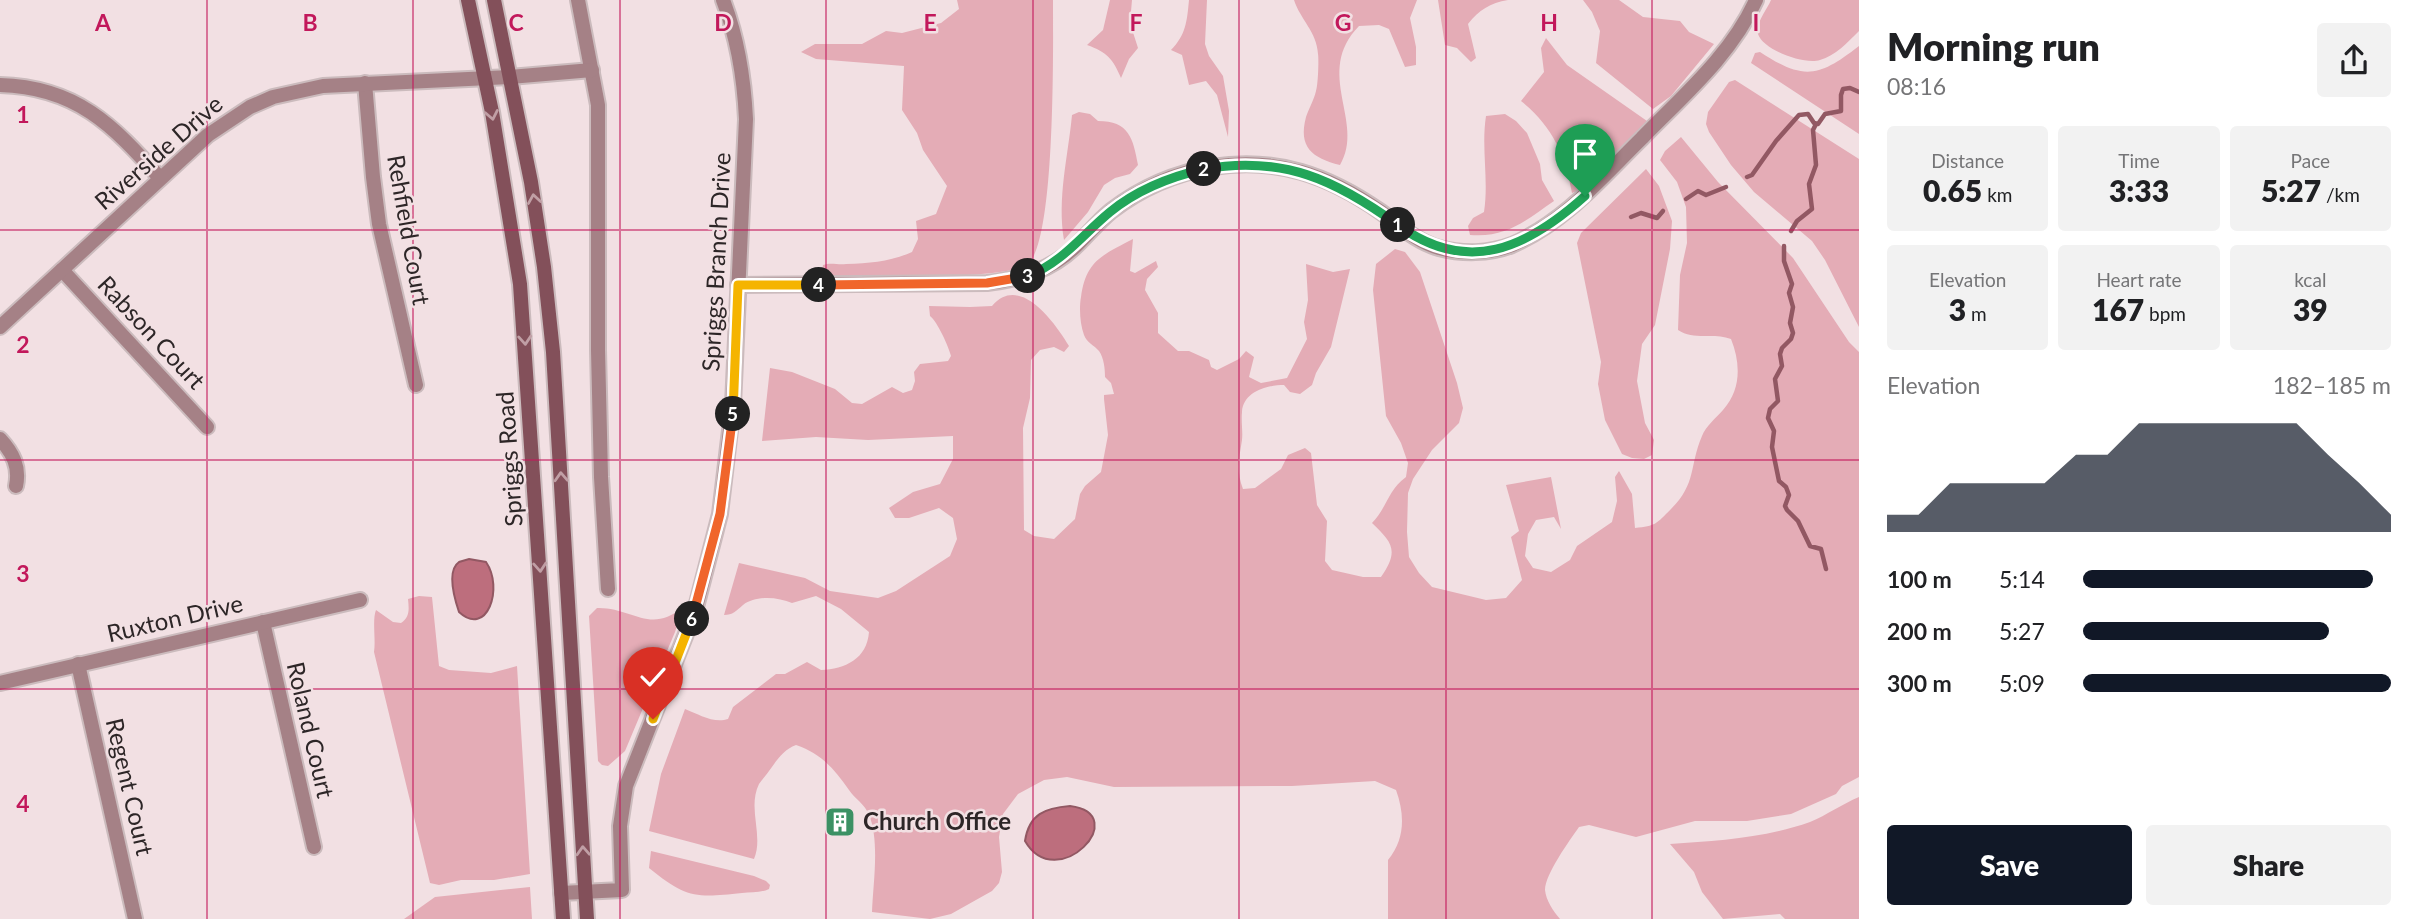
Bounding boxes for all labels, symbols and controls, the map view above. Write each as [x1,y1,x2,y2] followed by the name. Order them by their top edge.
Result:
[94,8,112,36] text: A
[302,8,318,36] text: B
[508,8,524,36] text: C
[714,8,732,36] text: D
[923,8,937,36] text: E
[1129,8,1143,36] text: F
[1335,8,1351,36] text: G
[1540,8,1558,36] text: H
[1753,8,1759,36] text: I
[1887,23,2100,69] text: Morning run
[2317,23,2391,97] button: share
[1887,72,1946,100] text: 08:16
[88,89,228,215] street label: Riverside Drive
[16,100,30,128] text: 1
[483,109,498,121] one-way arrow
[1555,124,1615,196] pin
[1566,135,1604,173] icon: arrive
[1931,149,2004,172] text: Distance
[2118,149,2160,172] text: Time
[2291,149,2330,172] text: Pace
[382,152,437,307] street label: Rehfield Court
[695,152,736,372] street label: Spriggs Branch Drive
[1186,152,1222,186] pin: 2
[1198,157,1209,180] text: 2
[1923,172,1982,208] text: 0.65
[2109,172,2169,208] text: 3:33
[2261,172,2321,208] text: 5:27
[1982,183,2012,206] text: km
[2321,183,2360,206] text: /km
[527,193,542,205] one-way arrow
[1380,208,1416,243] pin: 1
[1392,213,1403,236] text: 1
[1010,258,1046,294] pin: 3
[1022,264,1033,287] text: 3
[802,268,836,302] pin: 4
[1929,268,2006,291] text: Elevation
[2096,268,2182,291] text: Heart rate
[2294,268,2326,291] text: kcal
[92,269,212,395] street label: Rabson Court
[813,273,824,296] text: 4
[1949,291,1966,327] text: 3
[2092,291,2144,327] text: 167
[2293,291,2328,327] text: 39
[1966,302,1987,325] text: m
[2144,302,2186,325] text: bpm
[16,330,30,358] text: 2
[517,334,532,345] one-way arrow
[1887,371,1980,399] text: Elevation
[2273,371,2391,399] text: 182–185 m
[489,391,528,528] street label: Spriggs Road
[716,396,750,432] pin: 5
[727,402,738,425] text: 5
[554,471,569,482] one-way arrow
[16,559,30,587] text: 3
[532,561,547,572] one-way arrow
[1887,565,1952,593] text: 100 m
[1999,565,2045,593] text: 5:14
[104,588,246,647] street label: Ruxton Drive
[674,602,710,636] pin: 6
[686,607,697,630] text: 6
[1887,617,1952,645] text: 200 m
[1999,617,2045,645] text: 5:27
[623,647,683,719] pin
[634,658,672,696] icon: check
[282,659,341,801] street label: Roland Court
[1887,669,1952,697] text: 300 m
[1999,669,2045,697] text: 5:09
[101,715,160,859] street label: Regent Court
[16,789,30,817] text: 4
[823,805,857,839] building icon: Church Office
[863,806,1011,835] place label: Church Office
[1887,825,2132,905] button: Save
[2146,825,2391,905] button: Share
[576,845,591,856] one-way arrow

